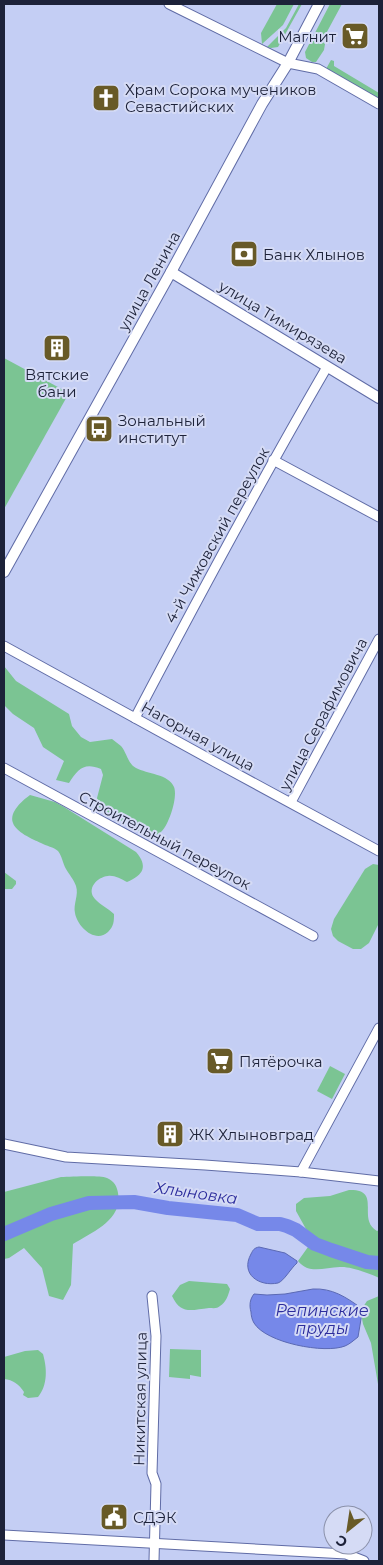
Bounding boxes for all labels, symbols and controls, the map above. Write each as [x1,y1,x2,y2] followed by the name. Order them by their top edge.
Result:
[340,21,370,51] supermarket icon: Магнит
[278,27,337,46] place label: Магнит
[125,80,316,116] place label: Храм Сорока мучеников Севастийских
[91,83,121,113] church icon: Храм Сорока мучеников Севастийских
[113,228,184,335] street label: улица Ленина
[229,239,259,269] bank icon: Банк Хлынов
[263,245,365,264] place label: Банк Хлынов
[215,276,351,368] street label: улица Тимирязева
[42,333,72,363] building icon: Вятские бани
[25,365,89,401] place label: Вятские бани
[118,411,206,447] place label: Зональный институт
[84,414,114,444] bus stop icon: Зональный институт
[161,443,273,626] street label: 4-й Чижовский переулок
[274,634,371,794] street label: улица Серафимовича
[138,697,258,775] street label: Нагорная улица
[76,786,255,894] street label: Строительный переулок
[205,1046,235,1076] supermarket icon: Пятёрочка
[239,1052,323,1071] place label: Пятёрочка
[155,1119,185,1149] building icon: ЖК Хлыновград
[189,1125,314,1144] place label: ЖК Хлыновград
[152,1178,239,1208] water label: Хлыновка
[275,1301,369,1338] water label: Репинские пруды
[129,1332,151,1466] street label: Никитская улица
[99,1502,129,1532] public building icon: СДЭК
[323,1505,373,1555] north arrow
[133,1508,177,1527] place label: СДЭК
[333,1531,350,1552] text: С

